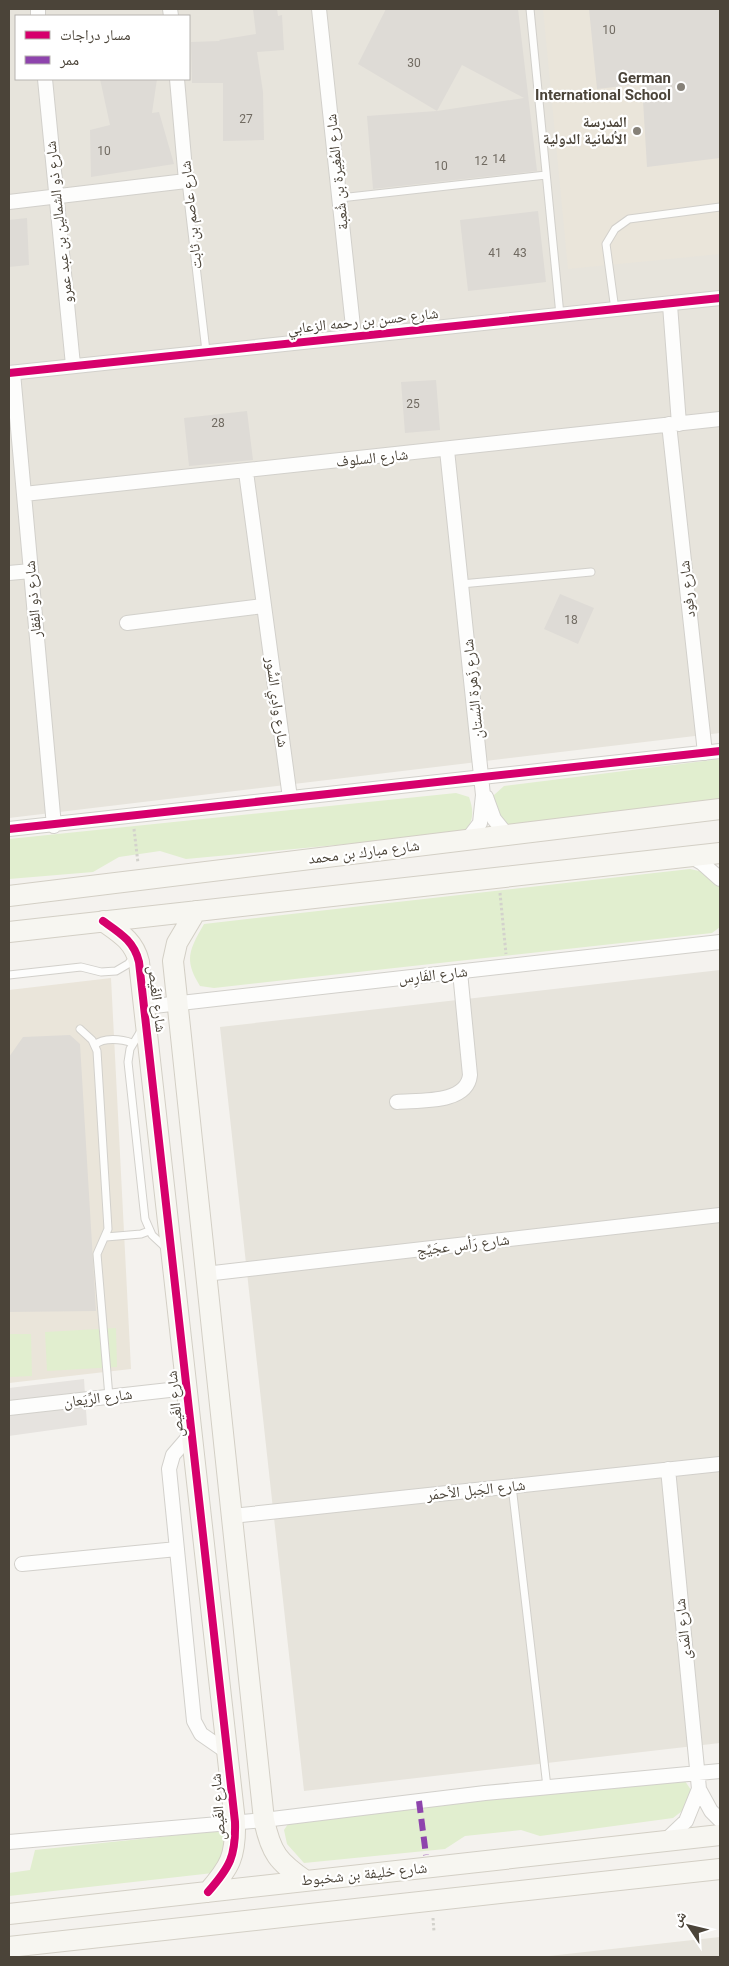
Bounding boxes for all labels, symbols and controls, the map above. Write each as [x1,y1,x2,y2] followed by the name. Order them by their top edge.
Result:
[15,15,190,80] legend
[602,23,616,37] house number: 10
[60,26,131,44] text: مسار دراجات
[59,51,79,69] text: ممر
[407,56,421,70] house number: 30
[535,69,671,104] place label: German International School
[675,81,687,93] marker: German International School
[239,112,253,126] house number: 27
[322,113,353,231] street label: شارع المُغِيرة بن شُعبة
[543,113,627,148] place label: المدرسة الألمانية الدولية
[631,125,643,137] marker: المدرسة الألمانية الدولية
[42,140,77,304] street label: شارع ذو الشمالين بن عبد عمرو
[97,144,111,158] house number: 10
[492,152,506,166] house number: 14
[474,154,488,168] house number: 12
[434,159,448,173] house number: 10
[176,160,207,270] street label: شارع عاصم بن ثابت
[488,246,502,260] house number: 41
[513,246,527,260] house number: 43
[287,304,440,341] street label: شارع حسن بن رحمه الزعابي
[406,397,420,411] house number: 25
[211,416,225,430] house number: 28
[335,445,409,472] street label: شارع السلوف
[675,559,700,619] street label: شارع رفود
[21,560,46,639] street label: شارع ذو الفِقار
[564,613,578,627] house number: 18
[459,638,488,740] street label: شارع زَهرة البُستان
[259,654,292,749] street label: شارع وادِي السُّور
[307,836,421,869] street label: شارع مبارك بن محمد
[397,962,469,990] street label: شارع الفَارِس
[143,965,170,1034] street label: شارع الغَيص
[416,1230,511,1261] street label: شارع رَأس عجَيِّج
[163,1369,188,1438] street label: شارع الغَيص
[63,1385,134,1412] street label: شارع الرِّيَعان
[425,1476,526,1505] street label: شارع الجَبل الأحمَر
[671,1597,696,1661] street label: شارع المَدى
[207,1773,230,1841] street label: شارع الغَيص
[300,1858,428,1891] street label: شارع خليفة بن شخبوط
[664,1901,714,1951] north arrow
[668,1908,690,1930] text: ش

